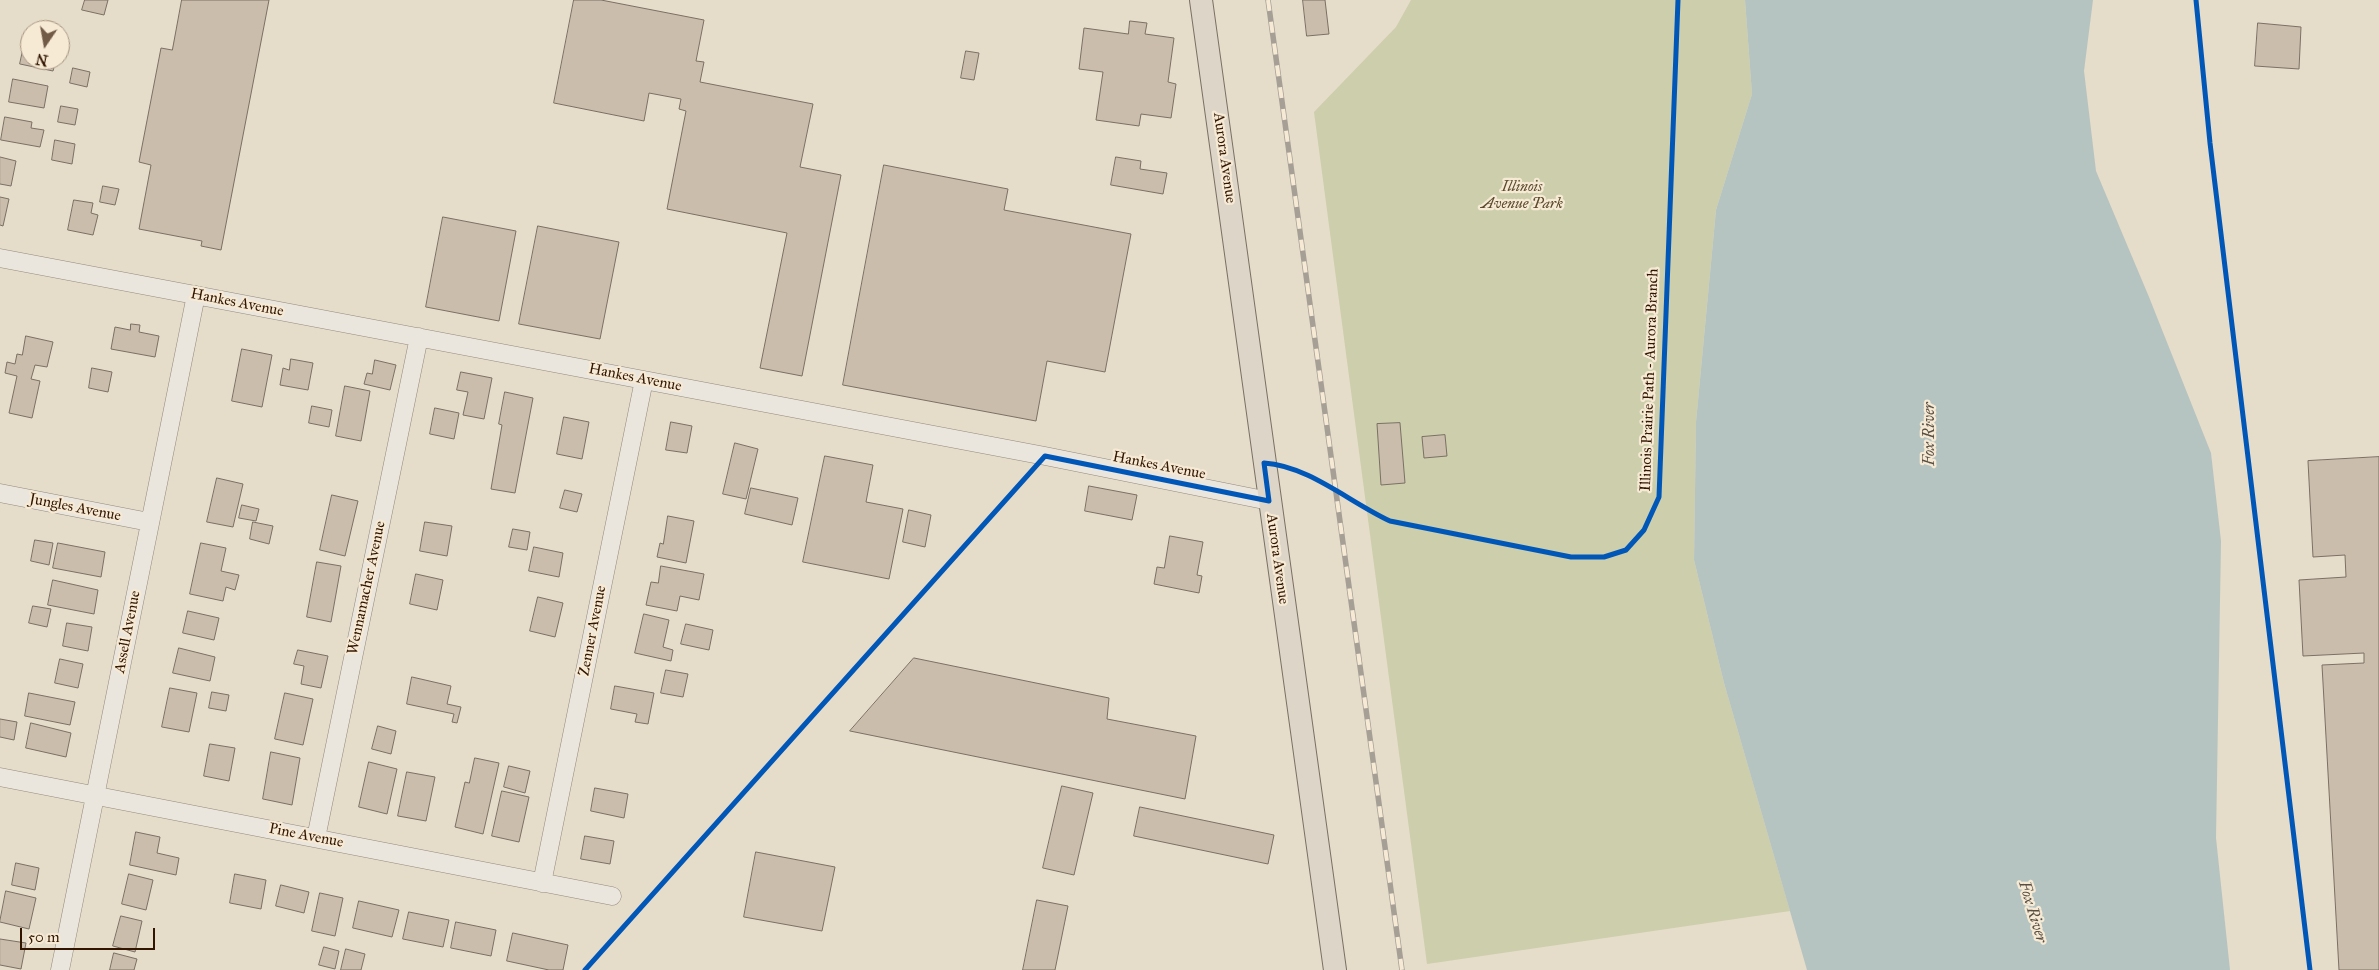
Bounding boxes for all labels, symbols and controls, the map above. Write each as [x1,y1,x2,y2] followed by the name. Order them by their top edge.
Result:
[20,20,70,70] north arrow
[34,50,50,69] text: N
[1209,112,1239,204] street label: Aurora Avenue
[1481,178,1563,213] park label: Illinois Avenue Park
[1637,268,1663,492] street label: Illinois Prairie Path - Aurora Branch
[189,285,285,321] street label: Hankes Avenue
[587,360,683,396] street label: Hankes Avenue
[1920,402,1940,466] water label: Fox River
[1111,448,1207,484] street label: Hankes Avenue
[28,490,122,526] street label: Jungles Avenue
[1262,513,1292,605] street label: Aurora Avenue
[344,520,390,656] street label: Wennamacher Avenue
[575,584,611,678] street label: Zenner Avenue
[111,589,145,675] street label: Assell Avenue
[267,820,345,852] street label: Pine Avenue
[2014,879,2050,945] water label: Fox River
[22,918,158,950] scale bar
[28,928,60,946] text: 50 m

